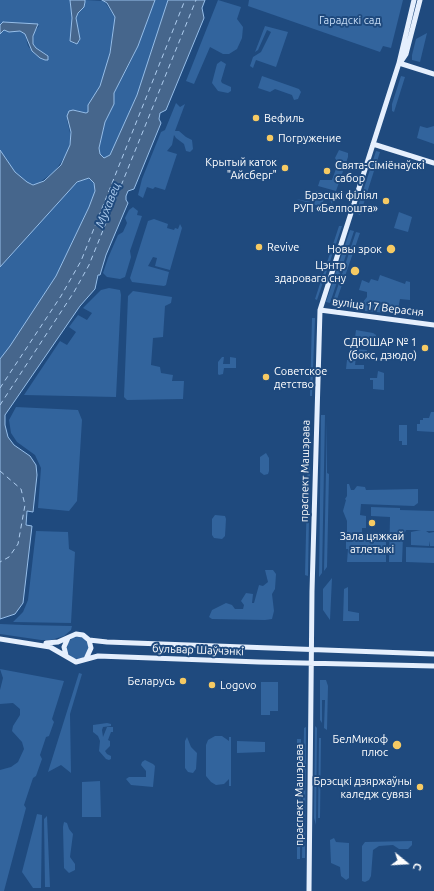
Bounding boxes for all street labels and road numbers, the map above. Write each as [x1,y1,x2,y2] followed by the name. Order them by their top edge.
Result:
[331,295,425,319] street label: вуліца 17 Верасня
[298,420,312,522] street label: праспект Машэрава
[152,642,244,658] street label: бульвар Шаўчэнкі
[292,744,306,846] street label: праспект Машэрава

